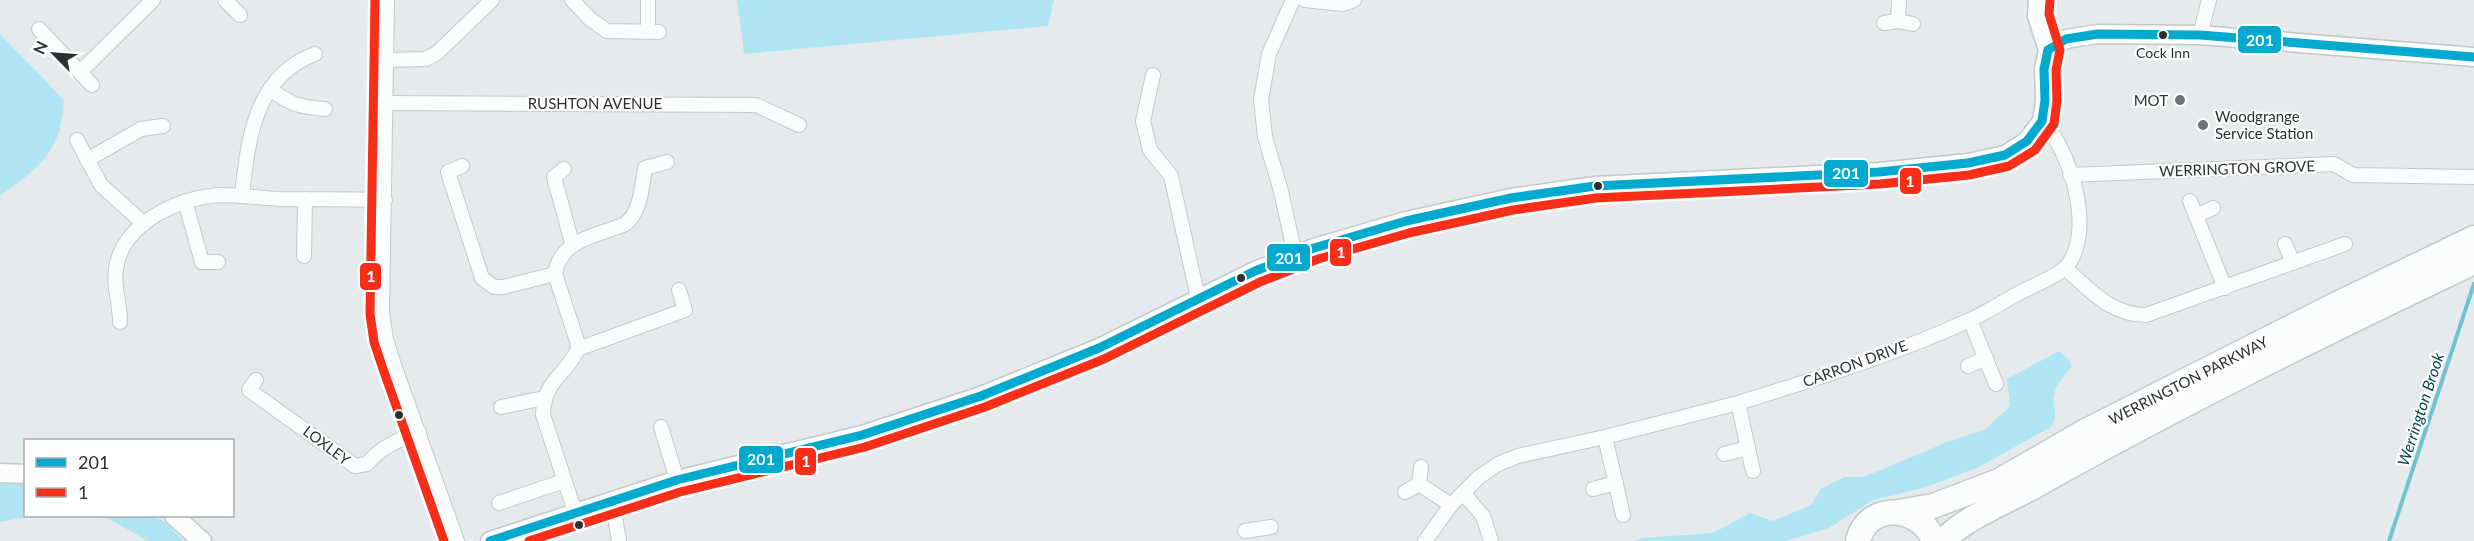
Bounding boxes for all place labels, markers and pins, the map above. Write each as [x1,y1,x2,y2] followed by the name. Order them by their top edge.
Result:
[2157,29,2169,41] marker: Cock Inn
[2136,44,2190,61] place label: Cock Inn
[2134,91,2168,109] place label: MOT
[2173,93,2187,107] marker: MOT
[2215,107,2313,142] place label: Woodgrange Service Station
[2196,118,2210,132] marker: Woodgrange Service Station
[1592,180,1604,192] unlabelled marker
[1235,272,1247,284] unlabelled marker
[393,409,405,421] unlabelled marker
[573,519,585,531] unlabelled marker

